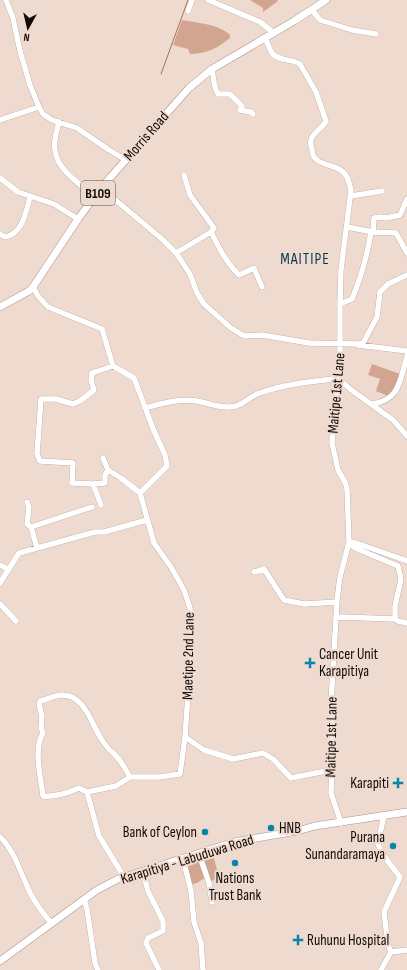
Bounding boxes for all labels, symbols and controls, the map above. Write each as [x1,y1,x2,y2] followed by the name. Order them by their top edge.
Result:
[8,8,48,48] north arrow
[23,31,30,44] text: N
[120,108,173,165] street label: Morris Road
[81,181,115,205] road number: B109
[280,250,330,269] district label: MAITIPE
[324,352,349,434] street label: Maitipe 1st Lane
[178,612,199,700] street label: Maetipe 2nd Lane
[319,645,379,681] place label: Cancer Unit Karapitiya
[304,657,316,669] marker: Cancer Unit Karapitiya
[321,696,342,778] street label: Maitipe 1st Lane
[350,774,389,793] place label: Karapiti
[392,777,404,789] marker: Karapiti
[279,819,301,838] place label: HNB
[123,823,197,842] place label: Bank of Ceylon
[266,823,276,833] marker: HNB
[200,827,210,837] marker: Bank of Ceylon
[305,828,385,864] place label: Purana Sunandaramaya
[118,830,256,889] street label: Karapitiya - Labuduwa Road
[388,841,398,851] marker: Purana Sunandaramaya
[230,858,240,868] marker: Nations Trust Bank
[209,869,262,905] place label: Nations Trust Bank
[307,931,389,950] place label: Ruhunu Hospital
[292,934,304,946] marker: Ruhunu Hospital

